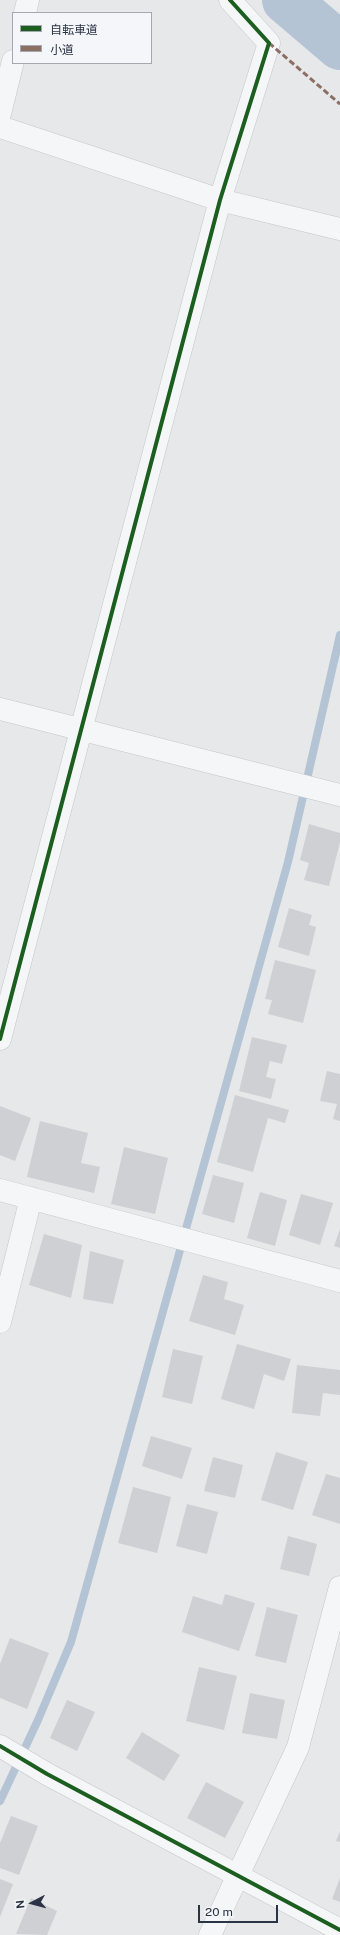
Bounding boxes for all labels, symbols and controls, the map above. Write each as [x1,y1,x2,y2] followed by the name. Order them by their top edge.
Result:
[12,12,152,64] legend
[50,23,98,37] text: 自転車道
[50,43,74,57] text: 小道
[12,1883,52,1923] north arrow
[200,1897,280,1923] scale bar
[14,1899,26,1909] text: N
[205,1905,233,1919] text: 20 m

